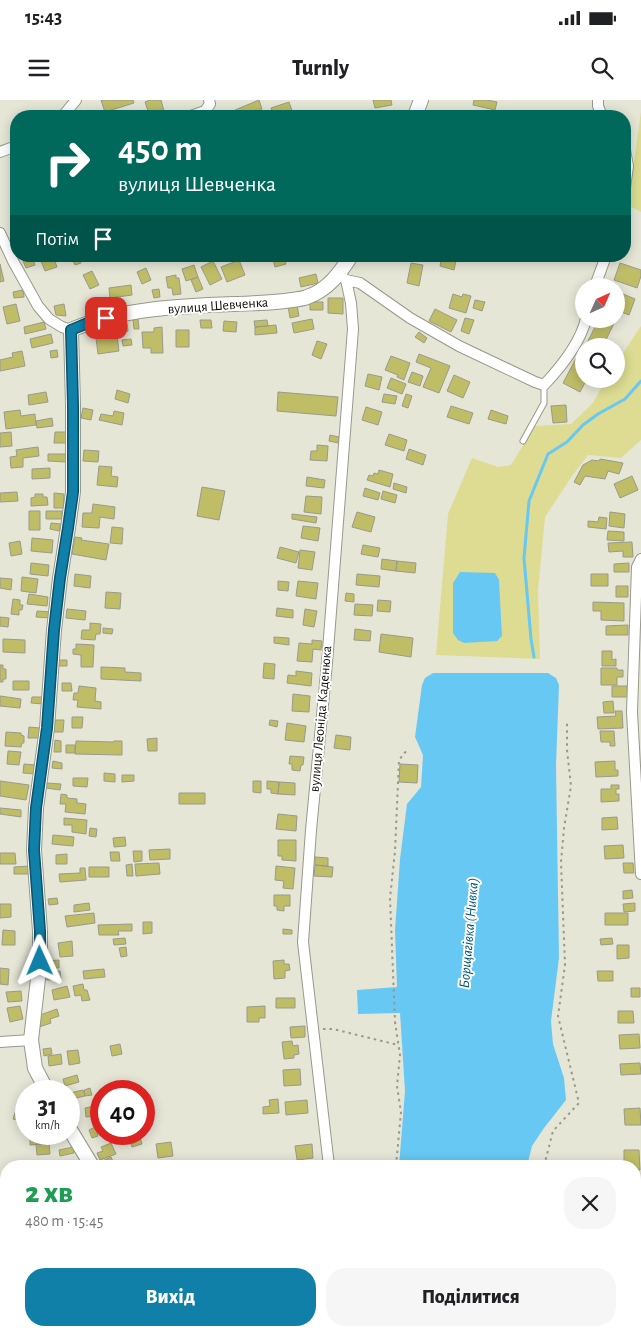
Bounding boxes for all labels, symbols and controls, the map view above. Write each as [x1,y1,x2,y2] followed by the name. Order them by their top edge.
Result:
[25,8,62,27] text: 15:43
[25,54,53,82] icon: menu
[588,54,616,82] icon: search
[292,57,349,79] text: Turnly
[35,130,100,195] icon: right
[118,132,203,167] text: 450 m
[118,173,276,195] text: вулиця Шевченка
[89,225,117,253] icon: arrive
[35,230,79,249] text: Потім
[575,278,625,328] north arrow
[575,278,625,388] map controls
[167,295,269,316] street label: вулиця Шевченка
[85,297,127,339] pin
[92,304,120,332] icon: arrive
[575,338,625,388] button: search
[308,645,334,793] street label: вулиця Леоніда Каденюка
[457,877,481,989] water label: Борщагівка (Нивка)
[13,934,65,986] position arrow
[90,1080,155,1145] speed limit sign: 40
[38,1094,57,1119] text: 31
[35,1119,60,1131] text: km/h
[564,1177,616,1229] button: close
[25,1178,73,1208] text: 2 хв
[25,1213,103,1229] text: 480 m · 15:45
[25,1268,316,1326] button: Вихід
[326,1268,616,1326] button: Поділитися

